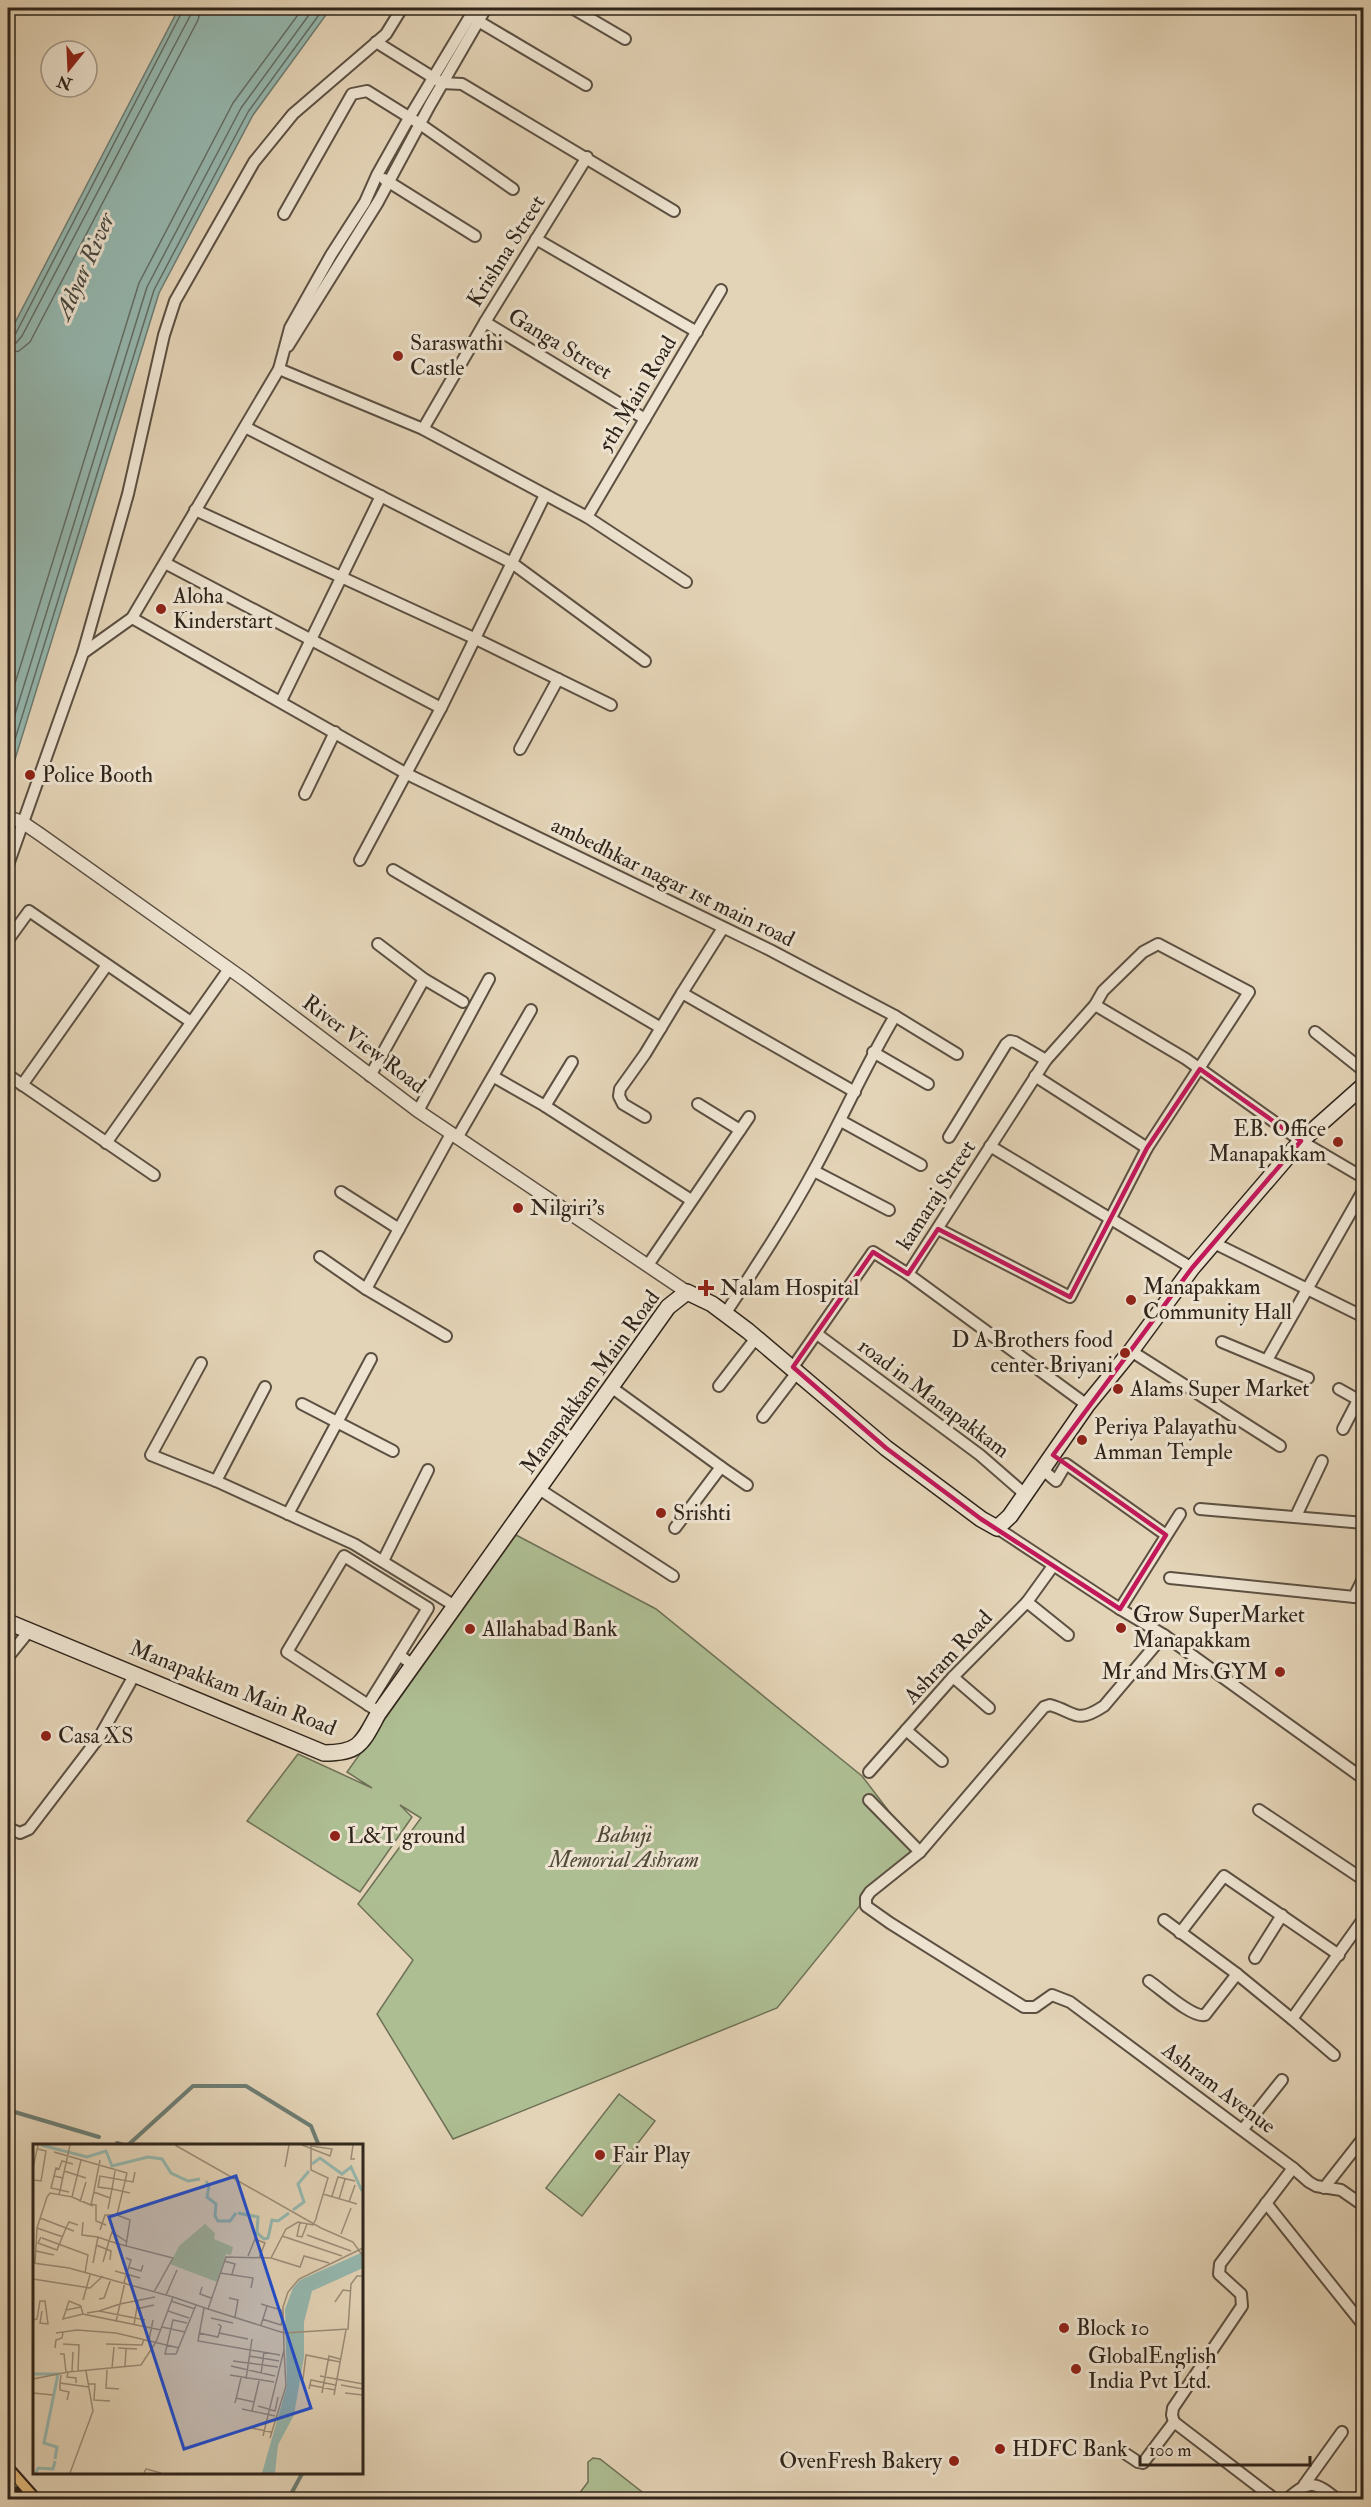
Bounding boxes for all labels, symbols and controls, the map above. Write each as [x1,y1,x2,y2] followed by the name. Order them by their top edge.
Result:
[39,39,99,99] north arrow
[54,70,76,94] text: N
[461,190,551,312] street label: Krishna Street
[47,207,123,327] water label: Adyar River
[503,302,617,386] street label: Ganga Street
[410,329,503,382] place label: Saraswathi Castle
[591,331,683,457] street label: 5th Main Road
[391,349,405,363] marker: Saraswathi Castle
[172,582,273,635] place label: Aloha Kinderstart
[154,602,168,616] marker: Aloha Kinderstart
[42,761,154,789] place label: Police Booth
[23,768,37,782] marker: Police Booth
[547,811,799,953] street label: ambedhkar nagar 1st main road
[297,988,431,1100] street label: River View Road
[1208,1115,1326,1169] place label: EB. Office Manapakkam
[890,1135,982,1255] street label: kamaraj Street
[1331,1135,1345,1149] marker: EB. Office Manapakkam
[530,1194,605,1222] place label: Nilgiri's
[511,1201,525,1215] marker: Nilgiri's
[1143,1273,1292,1326] place label: Manapakkam Community Hall
[720,1274,859,1303] place label: Nalam Hospital
[697,1279,715,1297] marker: Nalam Hospital
[514,1285,667,1480] street label: Manapakkam Main Road
[1124,1293,1138,1307] marker: Manapakkam Community Hall
[952,1326,1113,1379] place label: D A Brothers food center Briyani
[852,1332,1015,1465] street label: road in Manapakkam
[1118,1346,1132,1360] marker: D A Brothers food center Briyani
[1129,1375,1309,1404] place label: Alams Super Market
[1111,1382,1125,1396] marker: Alams Super Market
[1093,1413,1237,1467] place label: Periya Palayathu Amman Temple
[1075,1433,1089,1447] marker: Periya Palayathu Amman Temple
[673,1499,731,1527] place label: Srishti
[654,1506,668,1520] marker: Srishti
[1133,1601,1305,1655] place label: Grow SuperMarket Manapakkam
[897,1604,999,1710] street label: Ashram Road
[481,1615,618,1643] place label: Allahabad Bank
[1114,1621,1128,1635] marker: Grow SuperMarket Manapakkam
[463,1622,477,1636] marker: Allahabad Bank
[125,1634,341,1743] street label: Manapakkam Main Road
[1102,1658,1268,1686] place label: Mr and Mrs GYM
[1273,1665,1287,1679] marker: Mr and Mrs GYM
[58,1722,134,1750] place label: Casa XS
[39,1729,53,1743] marker: Casa XS
[547,1821,699,1874] park label: Babuji Memorial Ashram
[347,1822,466,1850] place label: L&T ground
[328,1829,342,1843] marker: L&T ground
[1156,2035,1282,2140] street label: Ashram Avenue
[612,2141,690,2169] place label: Fair Play
[33,2144,363,2474] inset map
[593,2148,607,2162] marker: Fair Play
[1076,2314,1150,2342] place label: Block 10
[1057,2321,1071,2335] marker: Block 10
[1088,2342,1217,2395] place label: GlobalEnglish India Pvt Ltd.
[1069,2362,1083,2376] marker: GlobalEnglish India Pvt Ltd.
[1140,2429,1310,2467] scale bar
[1012,2435,1128,2463] place label: HDFC Bank
[1149,2439,1192,2462] text: 100 m
[993,2442,1007,2456] marker: HDFC Bank
[779,2447,942,2475] place label: OvenFresh Bakery
[947,2454,961,2468] marker: OvenFresh Bakery

